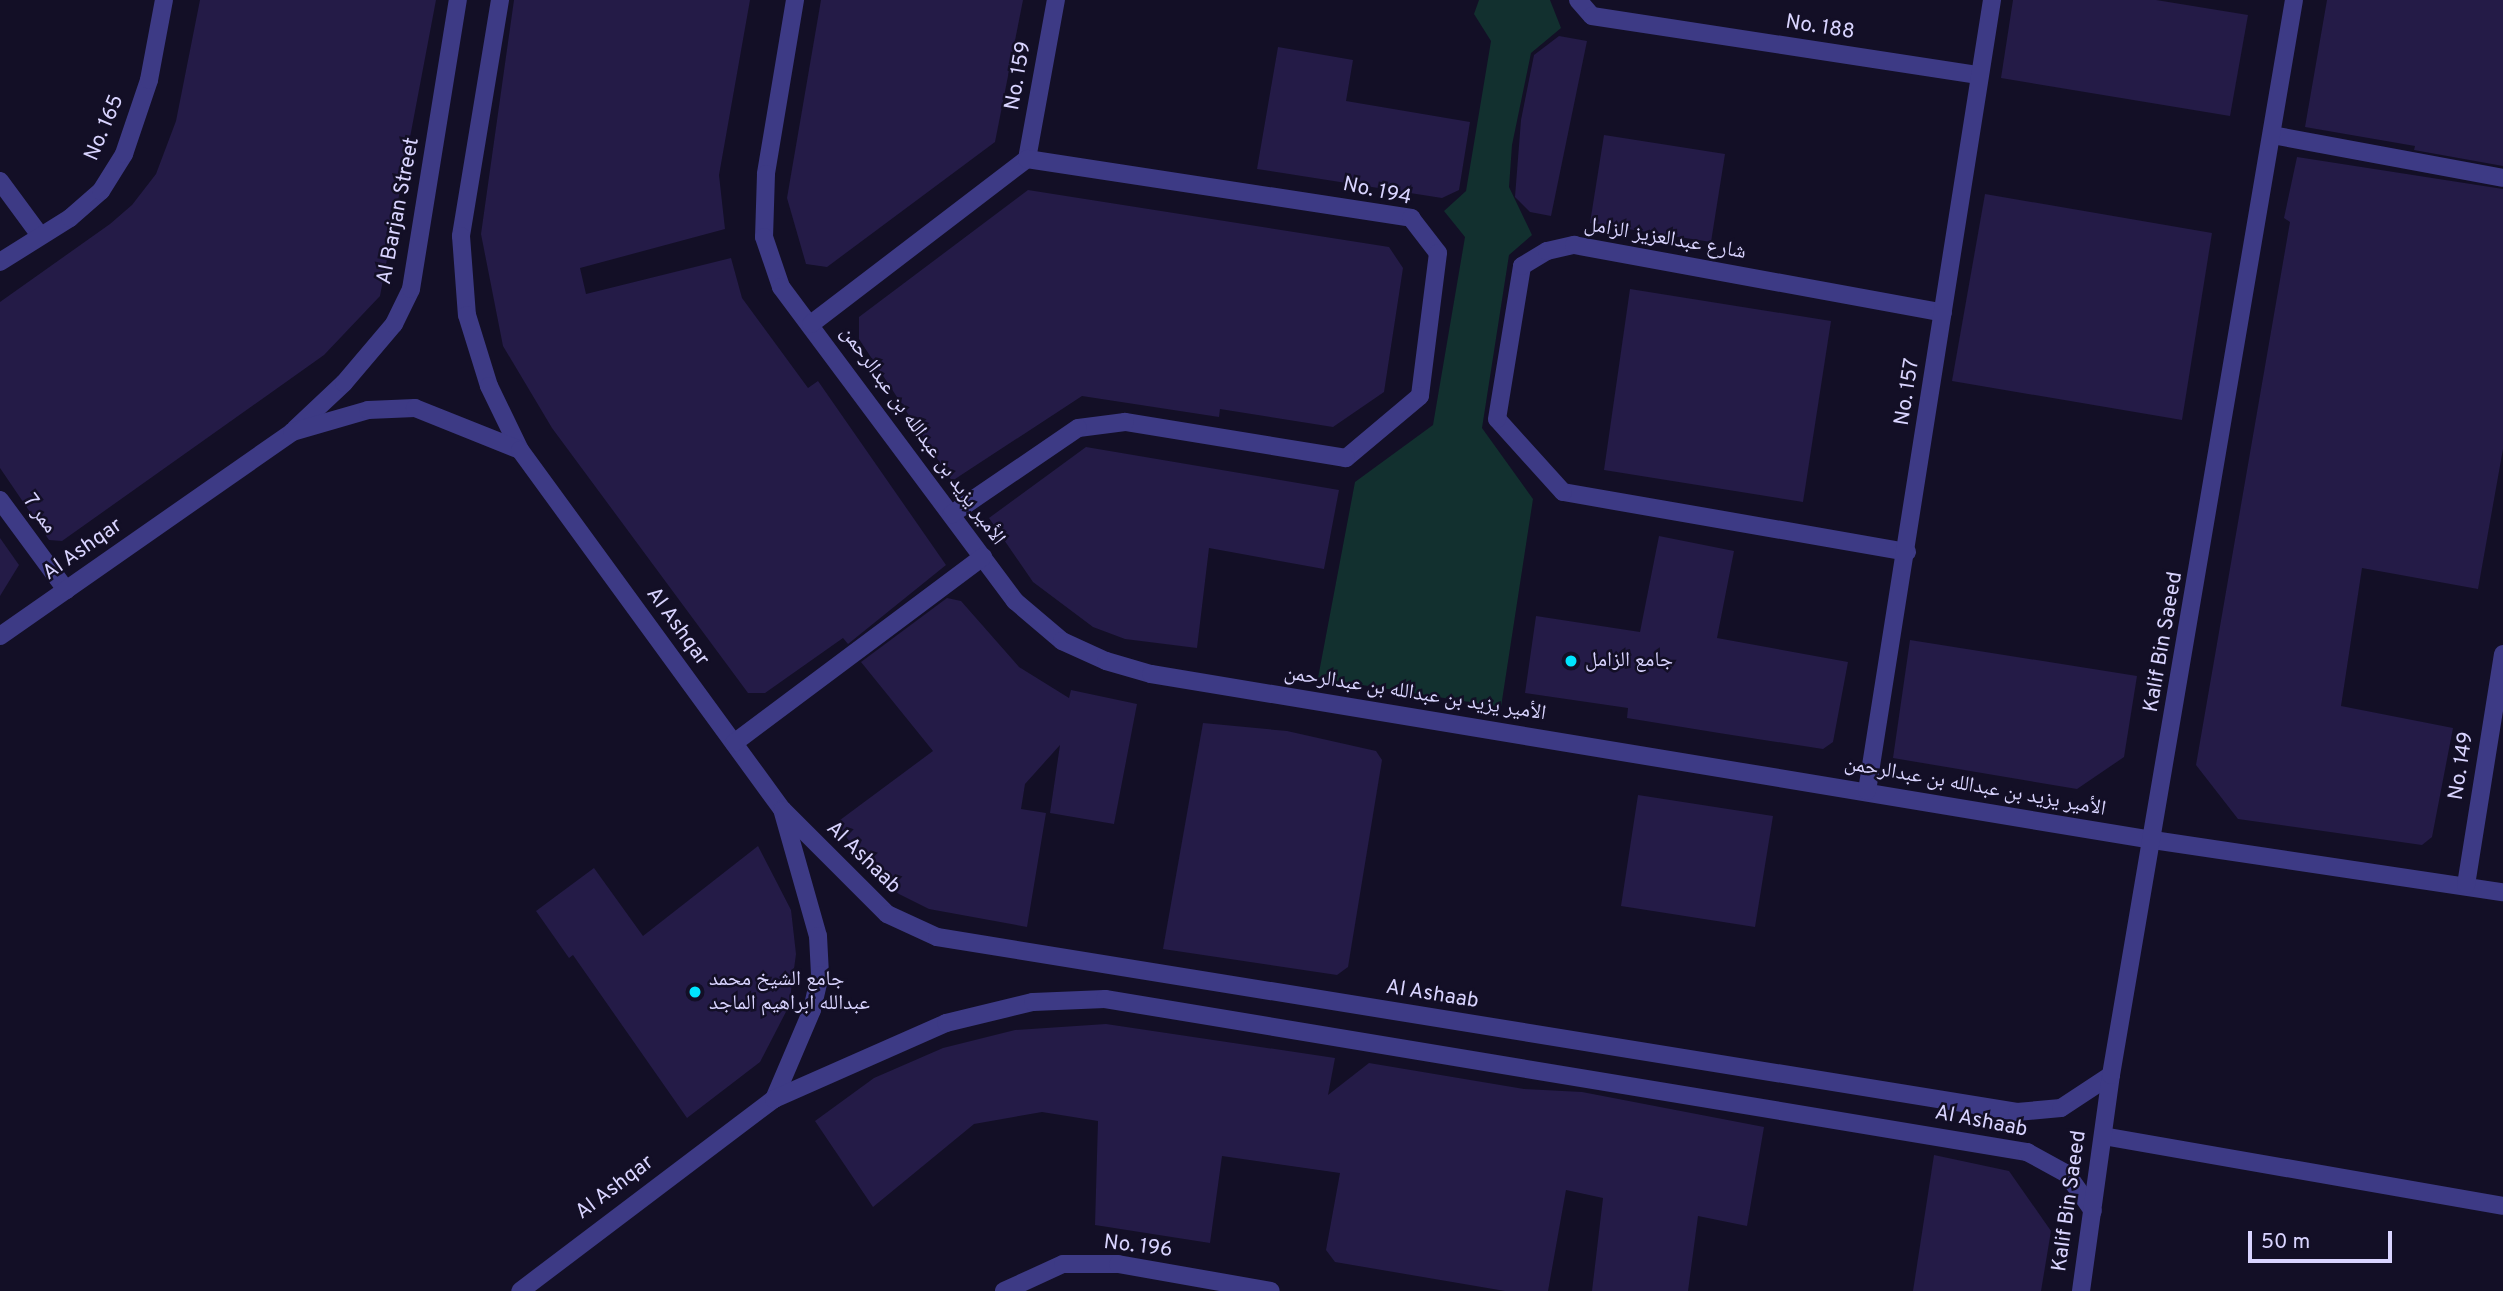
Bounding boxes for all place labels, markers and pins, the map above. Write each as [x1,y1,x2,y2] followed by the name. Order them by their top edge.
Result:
[1585,648,1673,674] place label: جامع الزامل
[1563,653,1579,669] marker: جامع الزامل
[709,967,870,1017] place label: جامع الشيخ محمد عبدالله ابراهيم الماجد
[687,984,703,1000] marker: جامع الشيخ محمد عبدالله ابراهيم الماجد

